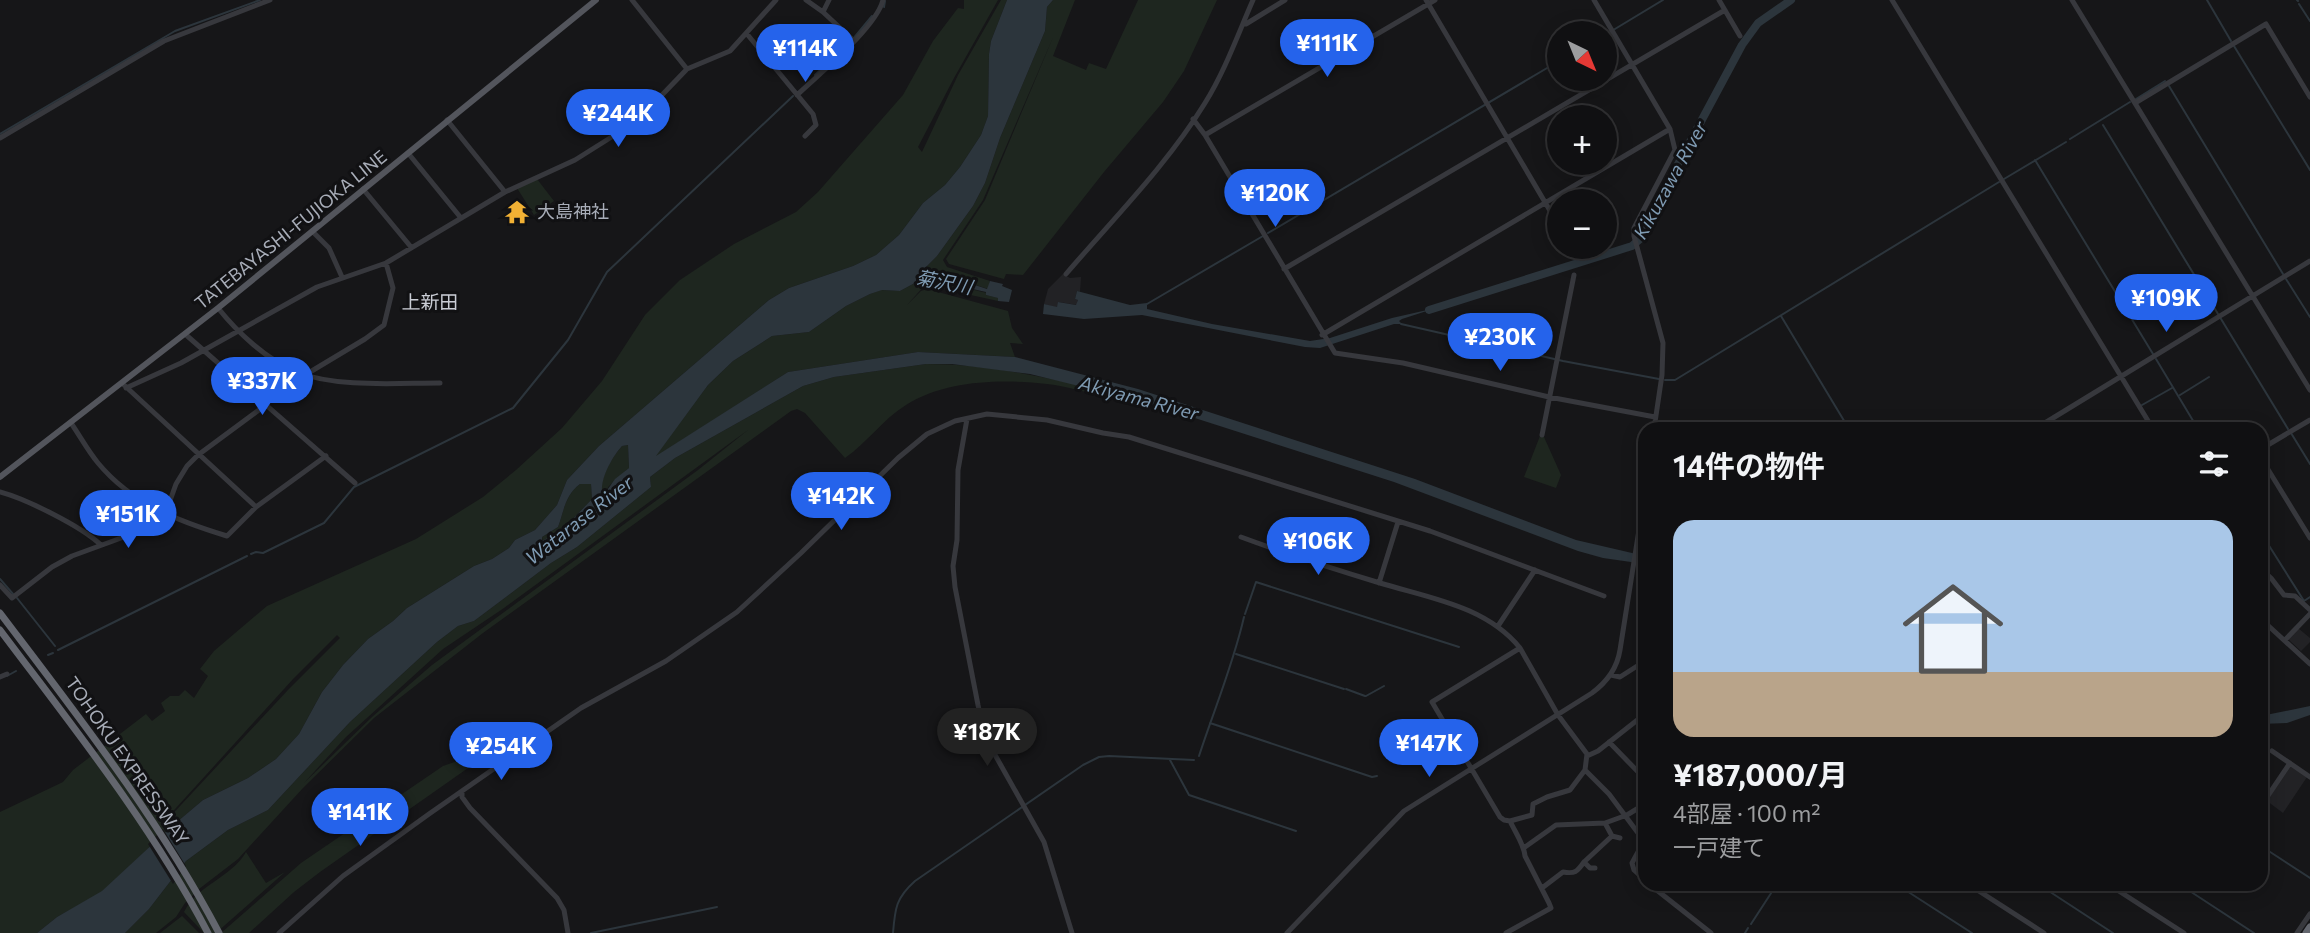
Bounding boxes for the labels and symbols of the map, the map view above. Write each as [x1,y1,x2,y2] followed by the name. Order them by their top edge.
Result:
[1278,20,1376,79] pin: ¥111K
[1547,21,1617,91] north arrow
[756,24,854,84] pin: ¥114K
[569,90,667,149] pin: ¥244K
[1628,116,1712,243] water label: Kikuzawa River
[190,145,391,314] street label: TATEBAYASHI-FUJIOKA LINE
[1226,170,1324,229] pin: ¥120K
[503,198,531,226] temple icon: 大島神社
[537,200,609,222] place label: 大島神社
[914,265,976,299] water label: 菊沢川
[2117,274,2215,334] pin: ¥109K
[401,290,459,313] district label: 上新田
[1451,314,1549,373] pin: ¥230K
[213,358,311,417] pin: ¥337K
[1076,370,1203,425] water label: Akiyama River
[520,470,638,569] water label: Watarase River
[792,472,890,532] pin: ¥142K
[79,490,177,550] pin: ¥151K
[1269,518,1367,577] pin: ¥106K
[61,672,194,849] street label: TOHOKU EXPRESSWAY
[938,708,1036,768] pin: ¥187K
[1380,720,1478,779] pin: ¥147K
[452,722,550,782] pin: ¥254K
[311,788,409,848] pin: ¥141K

